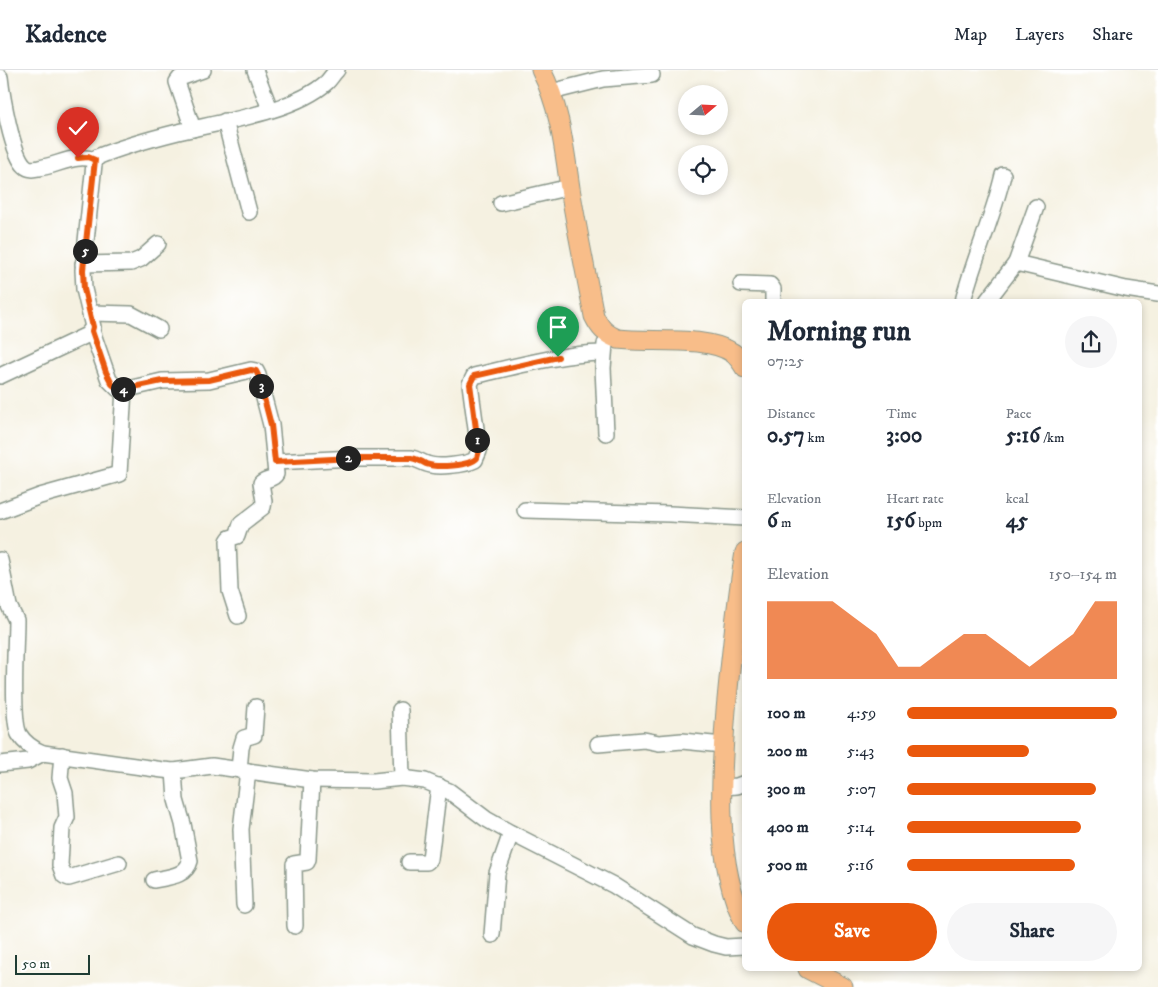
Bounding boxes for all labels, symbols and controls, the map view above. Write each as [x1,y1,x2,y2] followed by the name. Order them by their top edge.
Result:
[25,20,107,50] text: Kadence
[954,24,987,46] text: Map
[1015,24,1064,46] text: Layers
[1092,24,1133,46] text: Share
[678,85,728,135] north arrow
[678,85,728,195] map controls
[57,107,99,158] pin
[64,114,92,142] icon: check
[678,145,728,195] button: locate
[72,238,98,264] pin: 5
[82,242,89,260] text: 5
[537,306,579,357] pin
[544,313,572,341] icon: arrive
[767,314,911,349] text: Morning run
[1065,316,1117,368] button: share
[767,351,804,371] text: 07:25
[248,374,274,398] pin: 3
[110,376,136,402] pin: 4
[259,377,264,395] text: 3
[119,380,128,398] text: 4
[767,405,815,423] text: Distance
[886,405,917,423] text: Time
[1006,405,1032,423] text: Pace
[767,423,805,449] text: 0.57
[886,423,922,449] text: 3:00
[1006,423,1040,449] text: 5:16
[464,428,490,452] pin: 1
[805,429,825,447] text: km
[1040,429,1064,447] text: /km
[475,431,480,449] text: 1
[336,446,360,470] pin: 2
[345,449,352,467] text: 2
[767,490,821,508] text: Elevation
[886,490,944,508] text: Heart rate
[1006,490,1029,508] text: kcal
[767,508,778,534] text: 6
[886,508,915,534] text: 156
[1006,508,1028,534] text: 45
[778,514,791,532] text: m
[915,514,942,532] text: bpm
[767,564,829,584] text: Elevation
[1049,564,1117,584] text: 150–154 m
[767,703,806,723] text: 100 m
[847,703,876,723] text: 4:59
[767,741,808,761] text: 200 m
[847,741,874,761] text: 5:43
[767,779,806,799] text: 300 m
[847,779,876,799] text: 5:07
[767,817,809,837] text: 400 m
[847,817,874,837] text: 5:14
[767,855,808,875] text: 500 m
[847,855,873,875] text: 5:16
[767,903,937,961] button: Save
[947,903,1117,961] button: Share
[15,952,90,975] scale bar
[22,955,50,973] text: 50 m

